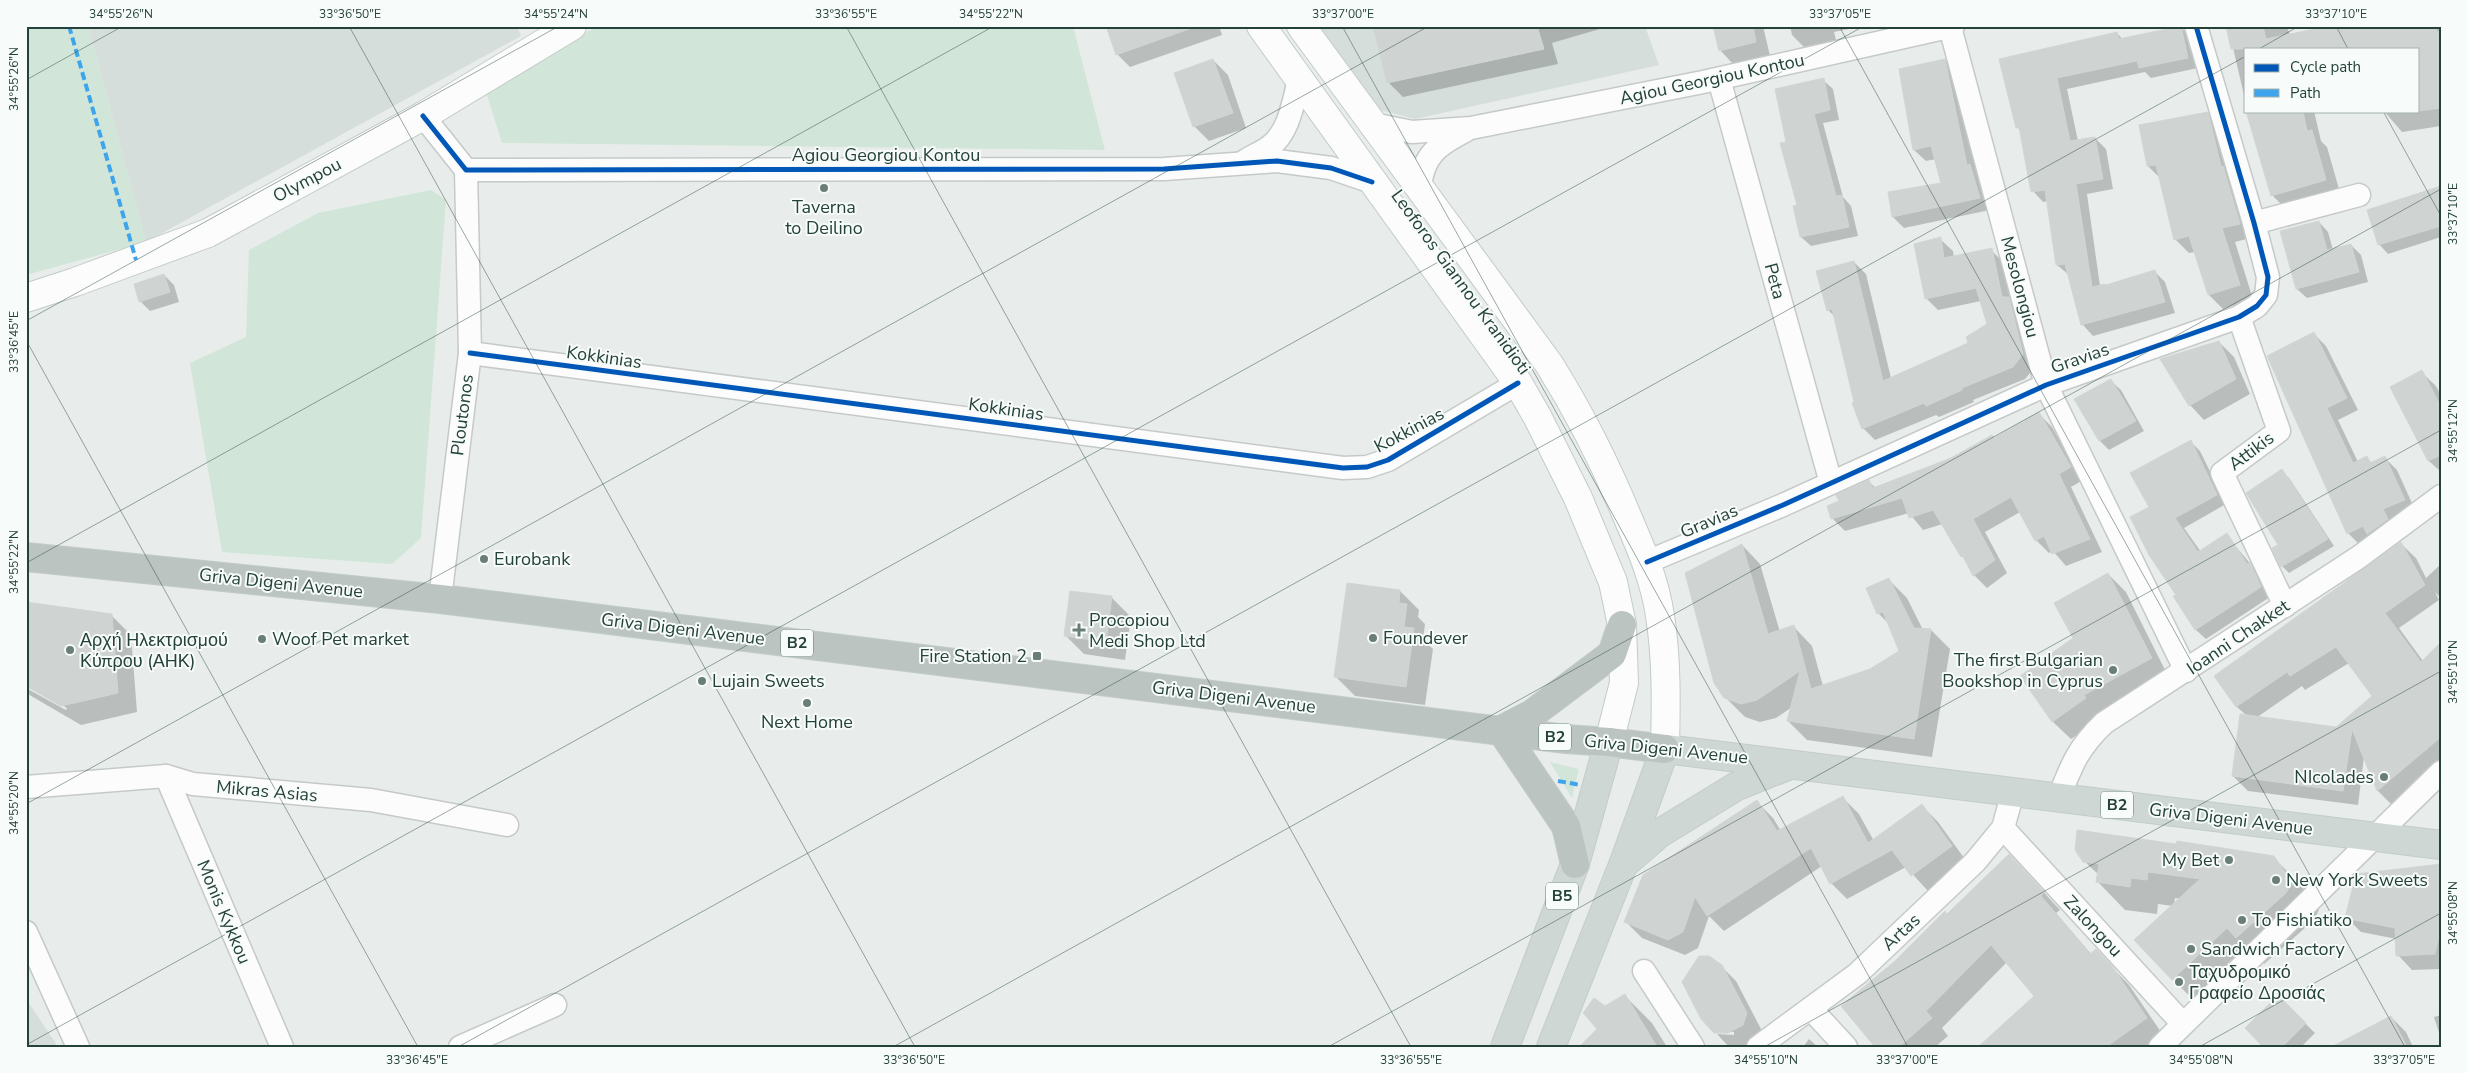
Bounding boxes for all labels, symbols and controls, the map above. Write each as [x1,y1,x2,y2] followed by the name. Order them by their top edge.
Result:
[89,6,153,22] text: 34°55'26"N
[319,6,381,22] text: 33°36'50"E
[524,6,588,22] text: 34°55'24"N
[815,6,877,22] text: 33°36'55"E
[959,6,1023,22] text: 34°55'22"N
[1312,6,1374,22] text: 33°37'00"E
[1809,6,1871,22] text: 33°37'05"E
[2305,6,2367,22] text: 33°37'10"E
[6,47,22,111] text: 34°55'26"N
[1617,48,1807,110] street label: Agiou Georgiou Kontou
[2244,48,2420,112] legend
[2290,57,2361,77] text: Cycle path
[2290,83,2321,103] text: Path
[792,143,980,167] street label: Agiou Georgiou Kontou
[269,152,345,208] street label: Olympou
[818,182,830,194] marker: Taverna to Deilino
[2445,183,2461,245] text: 33°37'10"E
[1386,185,1536,379] street label: Leoforos Giannou Kranidioti
[785,195,863,240] place label: Taverna to Deilino
[1995,234,2045,340] street label: Mesolongiou
[1759,260,1791,302] street label: Peta
[6,311,22,373] text: 33°36'45"E
[2047,337,2113,379] street label: Gravias
[565,340,643,374] street label: Kokkinias
[445,373,479,457] street label: Ploutonos
[967,392,1045,426] street label: Kokkinias
[2445,399,2461,463] text: 34°55'12"N
[1370,402,1448,458] street label: Kokkinias
[2223,426,2279,476] street label: Attikis
[1676,498,1742,544] street label: Gravias
[6,530,22,594] text: 34°55'22"N
[494,547,571,571] place label: Eurobank
[478,553,490,565] marker: Eurobank
[198,562,364,604] street label: Griva Digeni Avenue
[2182,593,2295,680] street label: Ioanni Chakket
[600,607,766,651] street label: Griva Digeni Avenue
[1089,608,1206,653] place label: Procopiou Medi Shop Ltd
[1073,624,1085,636] marker: Procopiou Medi Shop Ltd
[1383,626,1469,650] place label: Foundever
[272,627,410,651] place label: Woof Pet market
[80,628,228,673] place label: Αρχή Ηλεκτρισμού Κύπρου (ΑΗΚ)
[781,630,813,656] road number: B2
[1367,632,1379,644] marker: Foundever
[256,633,268,645] marker: Woof Pet market
[2445,640,2461,704] text: 34°55'10"N
[64,644,76,656] marker: Αρχή Ηλεκτρισμού Κύπρου (ΑΗΚ)
[919,644,1027,668] place label: Fire Station 2
[1942,648,2103,693] place label: The first Bulgarian Bookshop in Cyprus
[1031,650,1043,662] marker: Fire Station 2
[2107,664,2119,676] marker: The first Bulgarian Bookshop in Cyprus
[712,669,825,693] place label: Lujain Sweets
[696,675,708,687] marker: Lujain Sweets
[1151,675,1317,719] street label: Griva Digeni Avenue
[801,697,813,709] marker: Next Home
[761,710,853,734] place label: Next Home
[1539,724,1571,750] road number: B2
[1583,728,1749,770] street label: Griva Digeni Avenue
[2294,765,2374,789] place label: NIcolades
[6,771,22,835] text: 34°55'20"N
[2378,771,2390,783] marker: NIcolades
[215,775,319,807] street label: Mikras Asias
[2101,792,2133,818] road number: B2
[2148,797,2314,841] street label: Griva Digeni Avenue
[2162,848,2220,872] place label: My Bet
[2223,854,2235,866] marker: My Bet
[191,856,257,968] street label: Monis Kykkou
[2286,868,2428,892] place label: New York Sweets
[2270,874,2282,886] marker: New York Sweets
[2445,881,2461,945] text: 34°55'08"N
[1546,882,1578,909] road number: B5
[2058,890,2128,962] street label: Zalongou
[1877,908,1925,956] street label: Artas
[2252,908,2352,932] place label: To Fishiatiko
[2236,914,2248,926] marker: To Fishiatiko
[2201,937,2345,961] place label: Sandwich Factory
[2185,943,2197,955] marker: Sandwich Factory
[2189,960,2326,1005] place label: Ταχυδρομικό Γραφείο Δροσιάς
[2173,976,2185,988] marker: Ταχυδρομικό Γραφείο Δροσιάς
[386,1052,448,1068] text: 33°36'45"E
[883,1052,945,1068] text: 33°36'50"E
[1380,1052,1442,1068] text: 33°36'55"E
[1734,1052,1798,1068] text: 34°55'10"N
[1876,1052,1938,1068] text: 33°37'00"E
[2169,1052,2233,1068] text: 34°55'08"N
[2373,1052,2435,1068] text: 33°37'05"E

